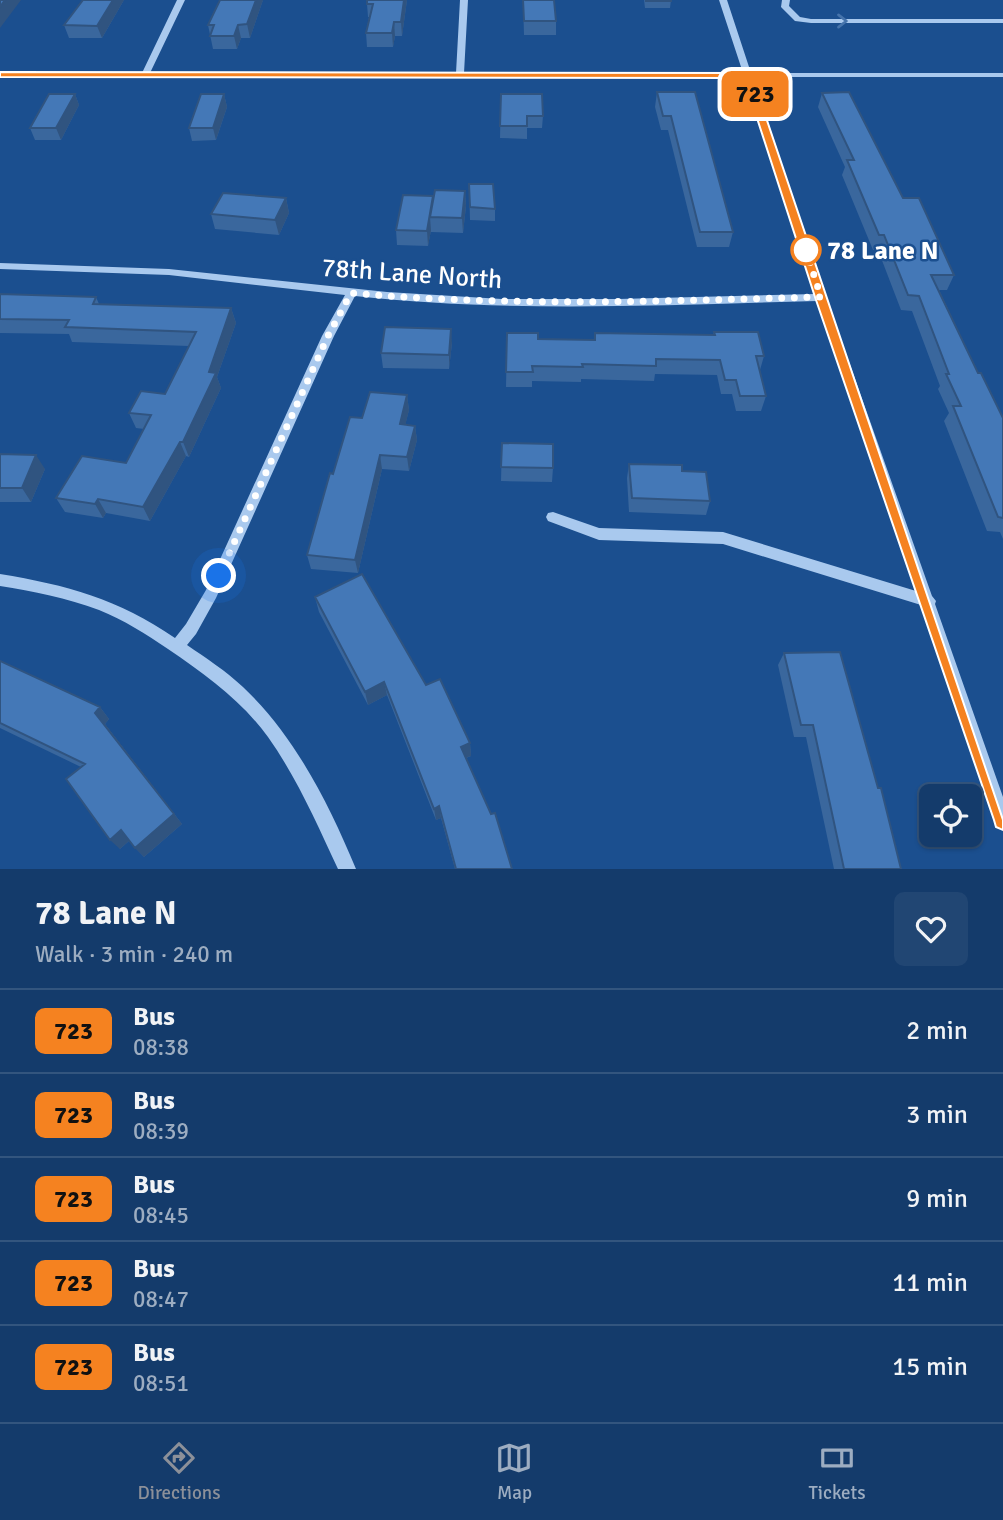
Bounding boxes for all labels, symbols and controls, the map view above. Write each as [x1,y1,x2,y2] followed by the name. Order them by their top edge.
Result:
[837,13,847,29] one-way arrow
[715,71,795,117] line badge: 723
[736,79,774,109] text: 723
[791,235,821,265] marker: 78 Lane N
[827,235,939,267] place label: 78 Lane N
[321,252,503,296] street label: 78th Lane North
[201,558,236,593] your location
[919,784,982,847] map controls
[919,784,982,847] button: locate
[894,892,968,966] button: heart
[35,893,177,934] text: 78 Lane N
[35,940,233,969] text: Walk · 3 min · 240 m
[133,1001,175,1033] text: Bus
[906,1015,968,1047] text: 2 min
[54,1016,93,1046] text: 723
[133,1033,189,1062] text: 08:38
[133,1085,175,1117] text: Bus
[906,1099,968,1131] text: 3 min
[54,1100,93,1130] text: 723
[133,1117,189,1146] text: 08:39
[133,1169,175,1201] text: Bus
[906,1183,968,1215] text: 9 min
[54,1184,93,1214] text: 723
[133,1201,189,1230] text: 08:45
[133,1253,175,1285] text: Bus
[892,1267,968,1299] text: 11 min
[54,1268,93,1298] text: 723
[133,1285,189,1314] text: 08:47
[133,1337,175,1369] text: Bus
[892,1351,968,1383] text: 15 min
[54,1352,93,1382] text: 723
[133,1369,189,1398] text: 08:51
[137,1439,221,1505] tab: Directions
[495,1439,533,1505] tab: Map
[808,1439,866,1505] tab: Tickets

